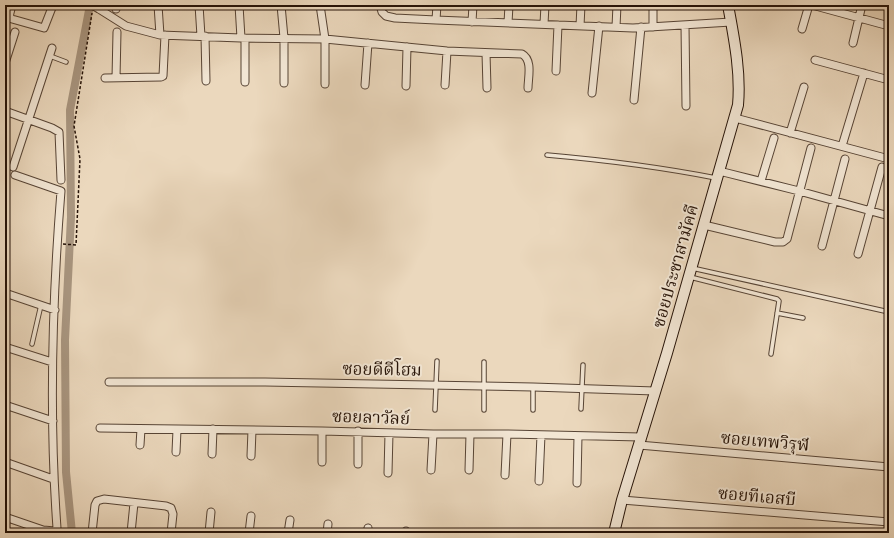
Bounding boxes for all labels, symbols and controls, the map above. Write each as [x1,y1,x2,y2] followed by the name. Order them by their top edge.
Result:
[648,202,706,331] street label: ซอยประชาสามัคคี
[342,355,422,384] street label: ซอยดีดีโฮม
[332,405,410,432] street label: ซอยลาวัลย์
[719,427,810,459] street label: ซอยเทพวิรุฬ
[717,483,797,513] street label: ซอยทีเอสบี

